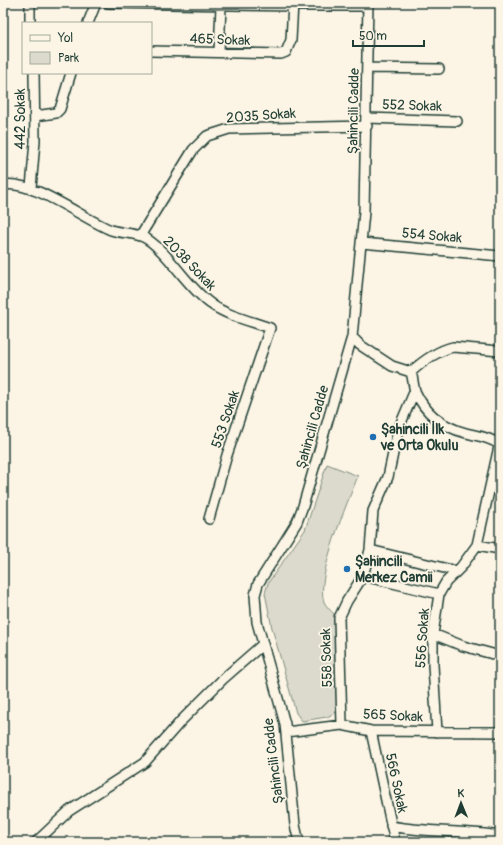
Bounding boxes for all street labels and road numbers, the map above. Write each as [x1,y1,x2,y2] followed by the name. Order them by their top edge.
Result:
[189,30,251,49] street label: 465 Sokak
[344,68,363,154] street label: Şahincili Cadde
[12,88,29,149] street label: 442 Sokak
[382,96,442,115] street label: 552 Sokak
[226,105,297,126] street label: 2035 Sokak
[401,224,463,247] street label: 554 Sokak
[160,233,220,294] street label: 2038 Sokak
[292,383,333,471] street label: Şahincili Cadde
[208,388,243,450] street label: 553 Sokak
[412,607,433,669] street label: 556 Sokak
[317,628,336,688] street label: 558 Sokak
[362,705,424,726] street label: 565 Sokak
[260,717,287,805] street label: Şahincili Cadde
[382,752,411,815] street label: 566 Sokak

